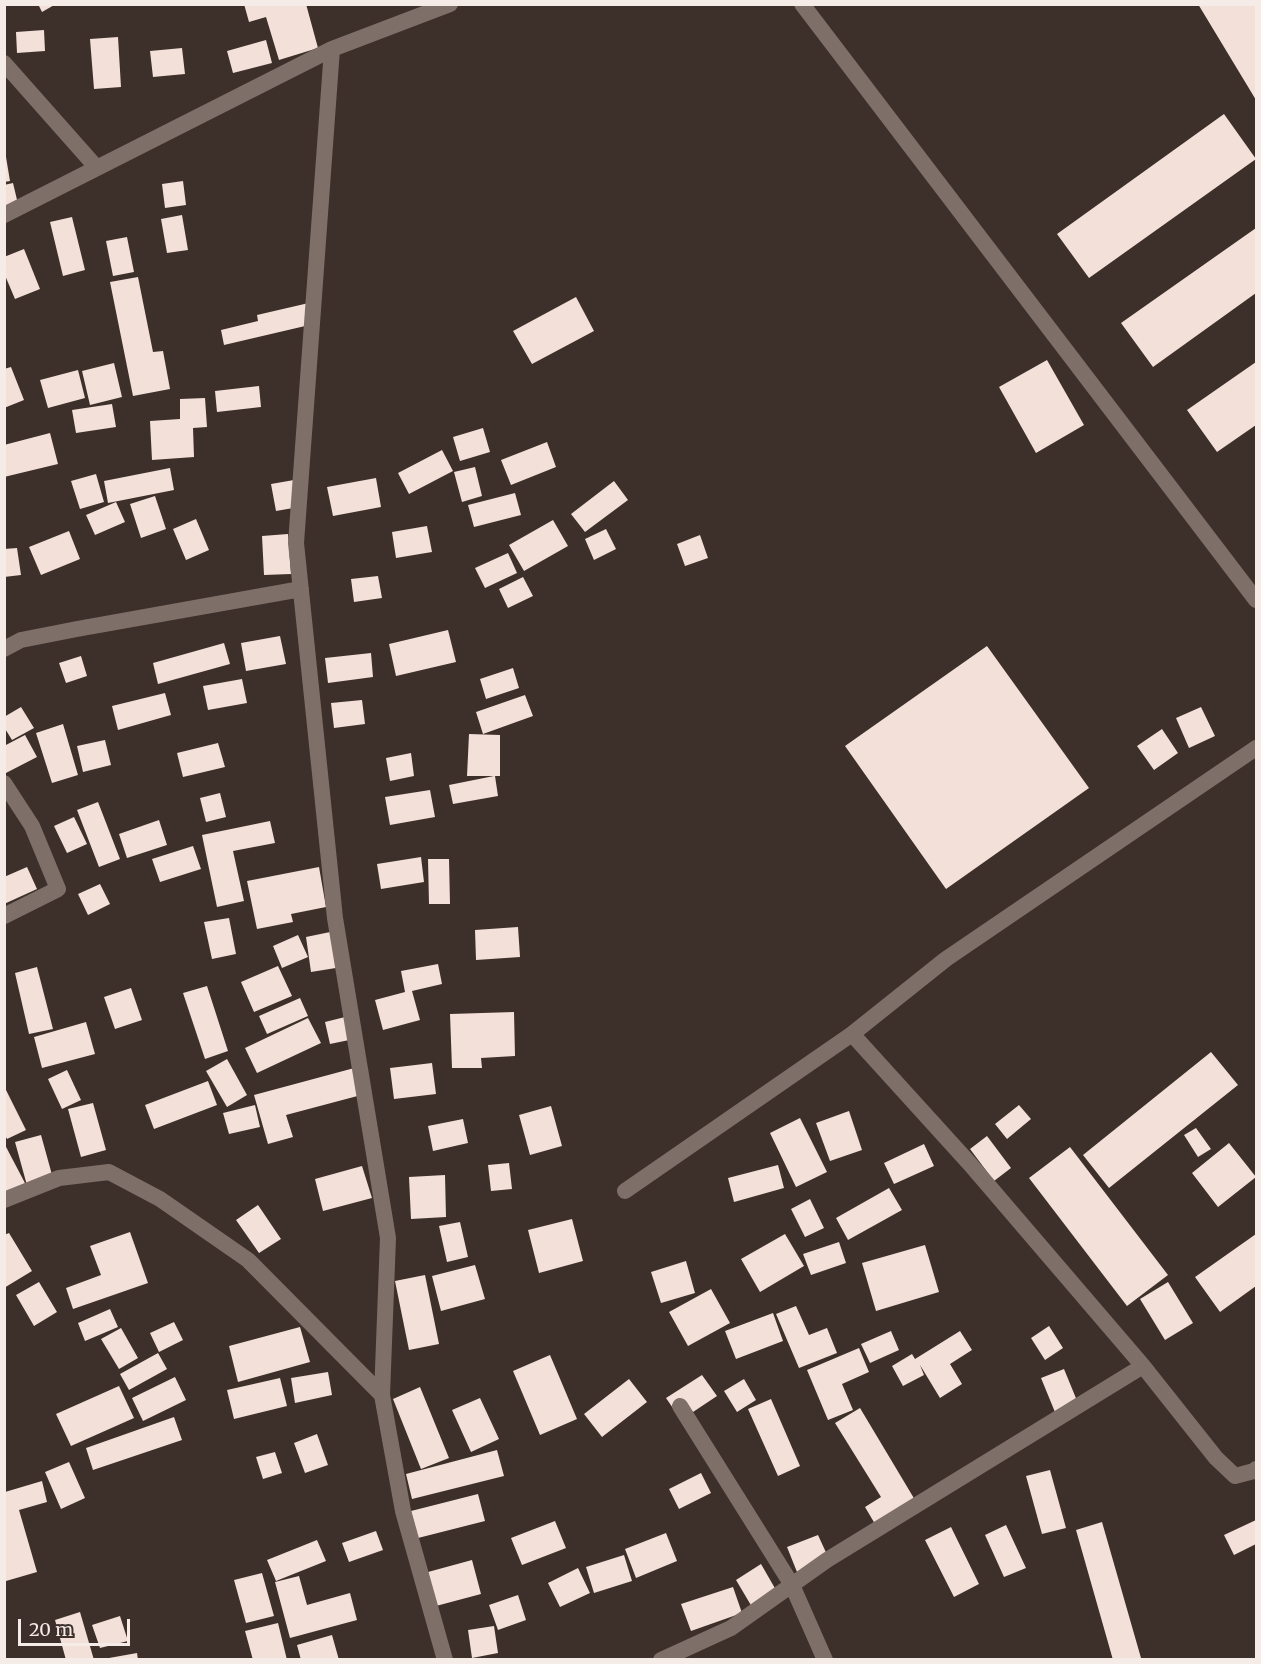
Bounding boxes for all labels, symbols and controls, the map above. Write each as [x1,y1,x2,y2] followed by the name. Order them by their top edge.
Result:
[21,1607,134,1645] scale bar
[29,1618,73,1641] text: 20 m

